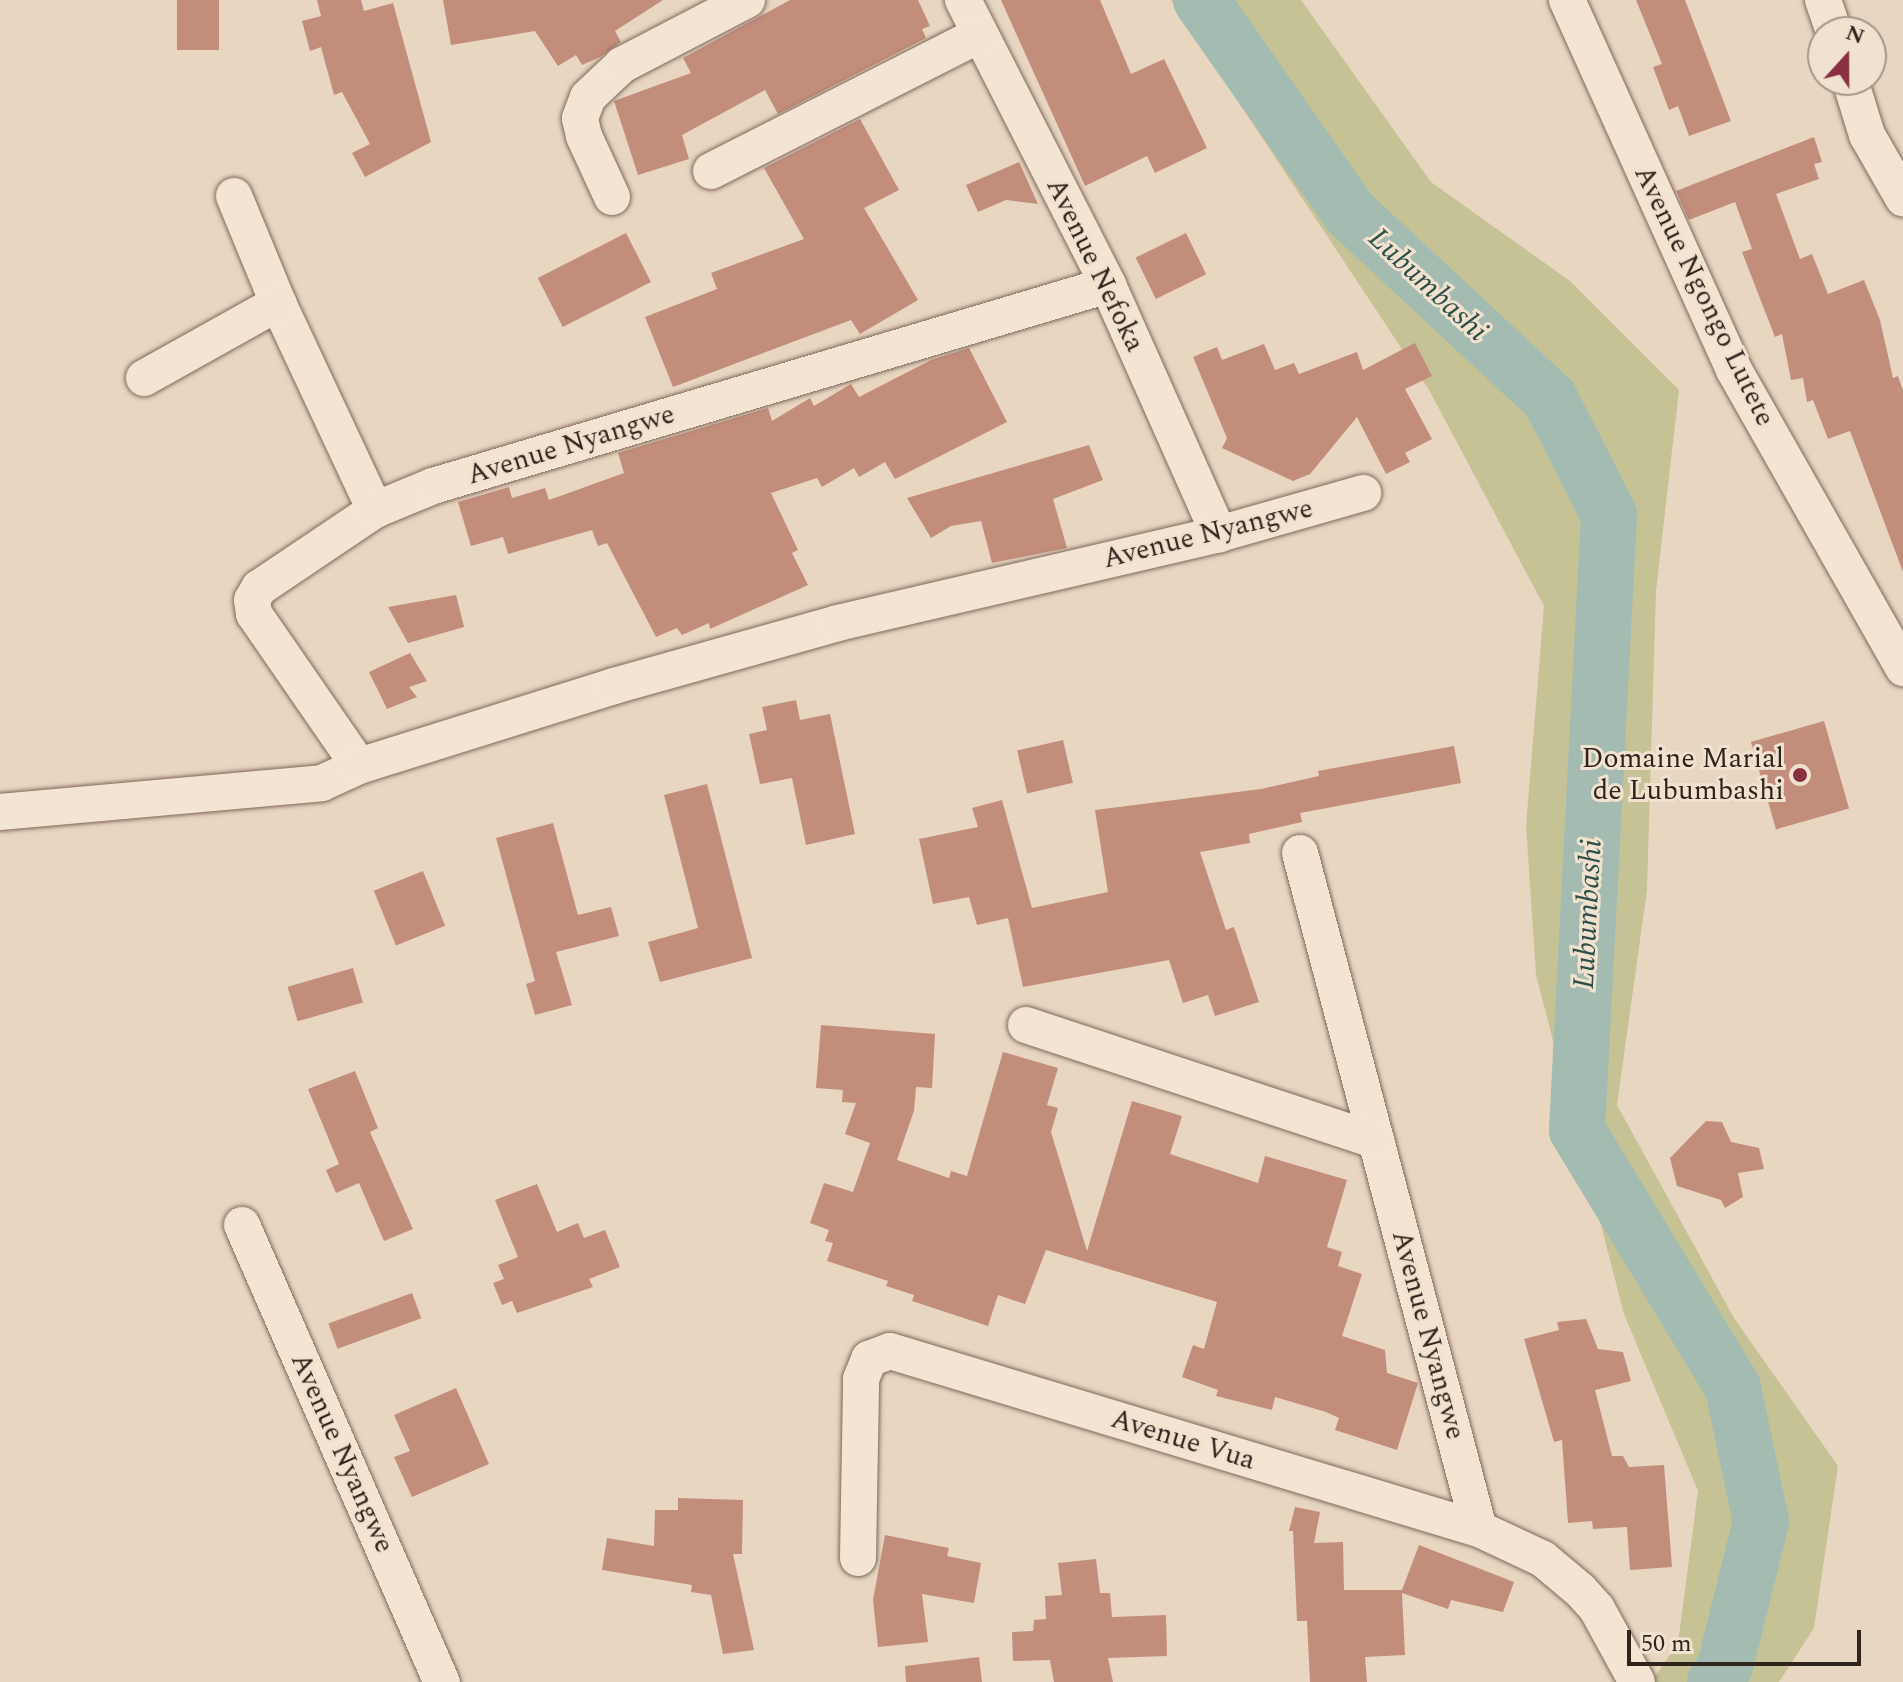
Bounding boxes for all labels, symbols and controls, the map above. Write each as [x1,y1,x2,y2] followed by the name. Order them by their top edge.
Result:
[1807,16,1887,96] north arrow
[1841,16,1869,54] text: N
[1626,160,1782,432] street label: Avenue Ngongo Lutete
[1038,173,1152,357] street label: Avenue Nefoka
[1361,221,1495,349] water label: Lubumbashi
[463,398,679,492] street label: Avenue Nyangwe
[1100,492,1316,576] street label: Avenue Nyangwe
[1582,742,1784,808] place label: Domaine Marial de Lubumbashi
[1791,766,1809,784] marker: Domaine Marial de Lubumbashi
[1566,838,1610,990] water label: Lubumbashi
[1384,1227,1472,1443] street label: Avenue Nyangwe
[283,1348,401,1558] street label: Avenue Nyangwe
[1107,1402,1259,1478] street label: Avenue Vua
[1631,1614,1865,1664] scale bar
[1641,1626,1692,1662] text: 50 m

